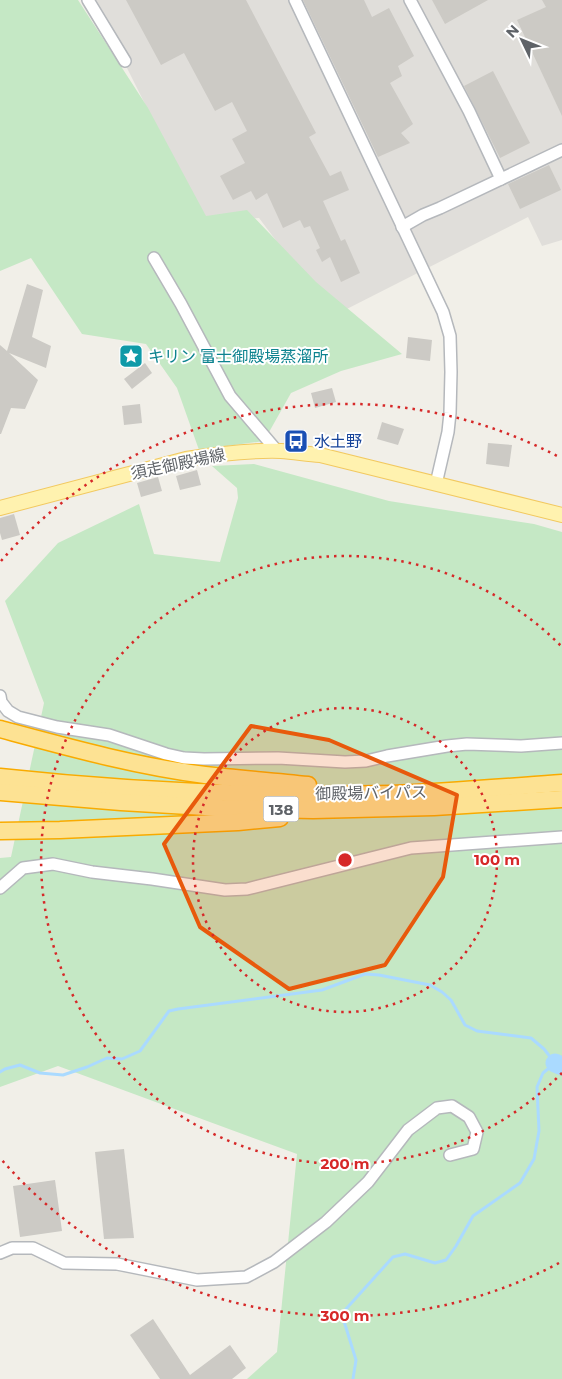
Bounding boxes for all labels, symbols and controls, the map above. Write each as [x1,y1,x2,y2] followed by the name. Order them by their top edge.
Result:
[497,15,547,65] north arrow
[502,21,523,41] text: N
[118,343,144,369] place icon: キリン 富士御殿場蒸溜所
[148,347,328,366] place label: キリン 富士御殿場蒸溜所
[283,428,309,454] bus stop icon: 水土野
[314,432,362,451] place label: 水土野
[129,445,227,483] street label: 須走御殿場線
[315,783,427,803] street label: 御殿場バイパス
[264,796,298,822] road number: 138
[474,850,520,869] text: 100 m
[336,851,354,869] centre of rings
[320,1154,370,1173] text: 200 m
[319,1306,370,1325] text: 300 m

